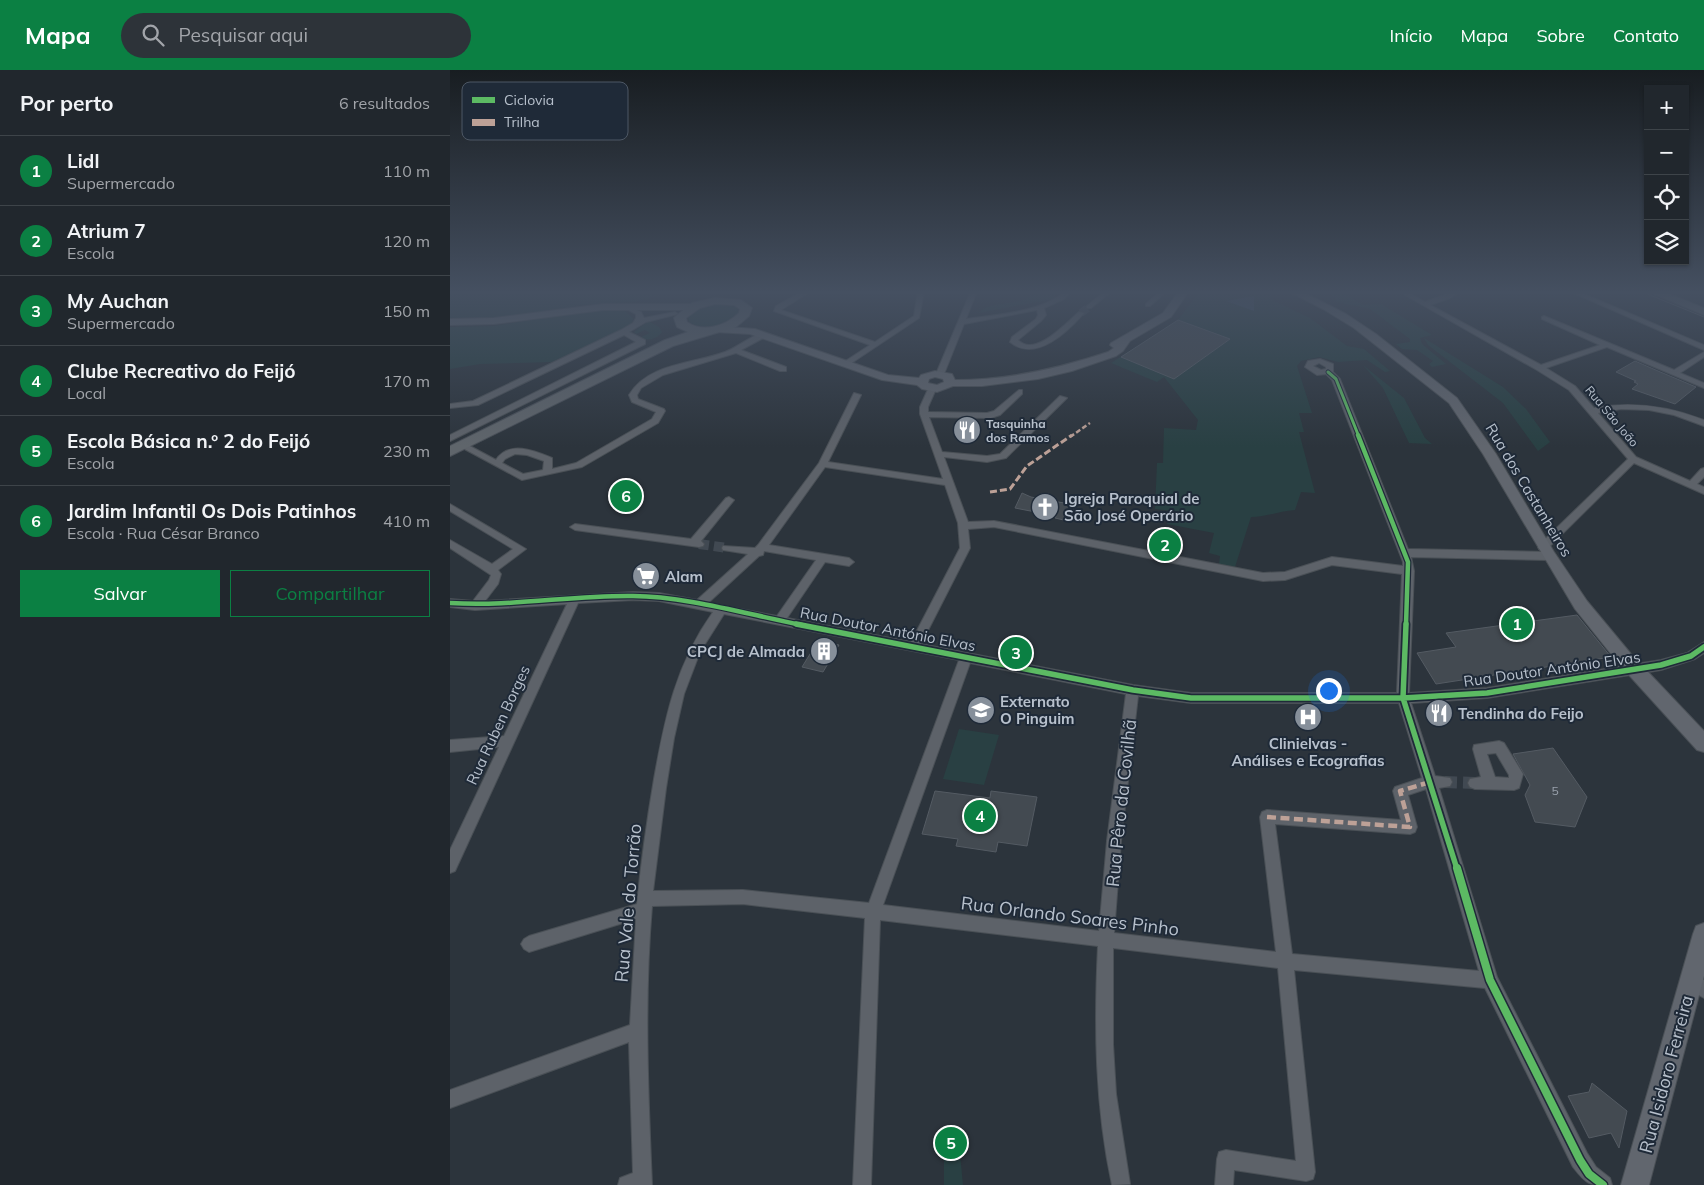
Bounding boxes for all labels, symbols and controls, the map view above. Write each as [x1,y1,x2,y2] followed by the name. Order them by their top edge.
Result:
[121,13,471,58] search box
[25,20,91,50] text: Mapa
[139,21,167,49] icon: search
[179,23,308,47] text: Pesquisar aqui
[1390,24,1433,47] text: Início
[1461,24,1508,47] text: Mapa
[1536,24,1585,47] text: Sobre
[1613,24,1679,47] text: Contato
[462,82,628,140] legend
[1644,85,1689,265] map controls
[1644,85,1689,130] button: +
[20,90,114,116] text: Por perto
[504,91,554,109] text: Ciclovia
[339,93,430,113] text: 6 resultados
[504,113,540,131] text: Trilha
[1644,130,1689,175] button: −
[67,149,99,173] text: Lidl
[31,161,41,181] text: 1
[383,161,430,181] text: 110 m
[67,173,175,193] text: Supermercado
[1644,175,1689,220] button: locate
[67,219,146,243] text: Atrium 7
[1644,220,1689,265] button: layers
[31,231,41,251] text: 2
[383,231,430,251] text: 120 m
[67,243,115,263] text: Escola
[67,289,169,313] text: My Auchan
[31,301,41,321] text: 3
[383,301,430,321] text: 150 m
[67,313,175,333] text: Supermercado
[67,359,295,383] text: Clube Recreativo do Feijó
[31,371,41,391] text: 4
[383,371,430,391] text: 170 m
[1582,382,1642,450] street label: Rua São João
[67,383,106,403] text: Local
[952,415,982,445] restaurant icon: Tasquinha dos Ramos
[986,416,1050,445] place label: Tasquinha dos Ramos
[1482,420,1576,560] street label: Rua dos Castanheiros
[67,429,310,453] text: Escola Básica n.º 2 do Feijó
[31,441,41,461] text: 5
[383,441,430,461] text: 230 m
[67,453,115,473] text: Escola
[610,477,642,515] pin: 6
[1064,489,1200,525] place label: Igreja Paroquial de São José Operário
[1030,492,1060,522] church icon: Igreja Paroquial de São José Operário
[67,499,356,523] text: Jardim Infantil Os Dois Patinhos
[31,511,41,531] text: 6
[383,511,430,531] text: 410 m
[67,523,260,543] text: Escola · Rua César Branco
[1149,526,1181,564] pin: 2
[631,561,661,591] supermarket icon: Alam
[665,567,703,586] place label: Alam
[20,570,220,617] button: Salvar
[230,570,430,617] button: Compartilhar
[799,603,977,655] street label: Rua Doutor António Elvas
[1501,605,1533,643] pin: 1
[1000,634,1032,672] pin: 3
[809,636,839,666] building icon: CPCJ de Almada
[687,642,805,661] place label: CPCJ de Almada
[1462,647,1642,691] street label: Rua Doutor António Elvas
[462,662,534,788] street label: Rua Ruben Borges
[1316,678,1342,704] your location
[1000,692,1075,728] place label: Externato O Pinguim
[966,695,996,725] school or university icon: Externato O Pinguim
[1424,698,1454,728] restaurant icon: Tendinha do Feijo
[1293,702,1323,732] hospital icon: Clinielvas - Análises e Ecografias
[1458,704,1584,723] place label: Tendinha do Feijo
[1101,718,1141,888] street label: Rua Pêro da Covilhã
[1232,734,1384,770] place label: Clinielvas - Análises e Ecografias
[1551,783,1559,798] house number: 5
[964,797,996,835] pin: 4
[610,823,646,983] street label: Rua Vale do Torrão
[960,891,1180,941] street label: Rua Orlando Soares Pinho
[1634,993,1698,1155] street label: Rua Isidoro Ferreira
[935,1124,967,1162] pin: 5

